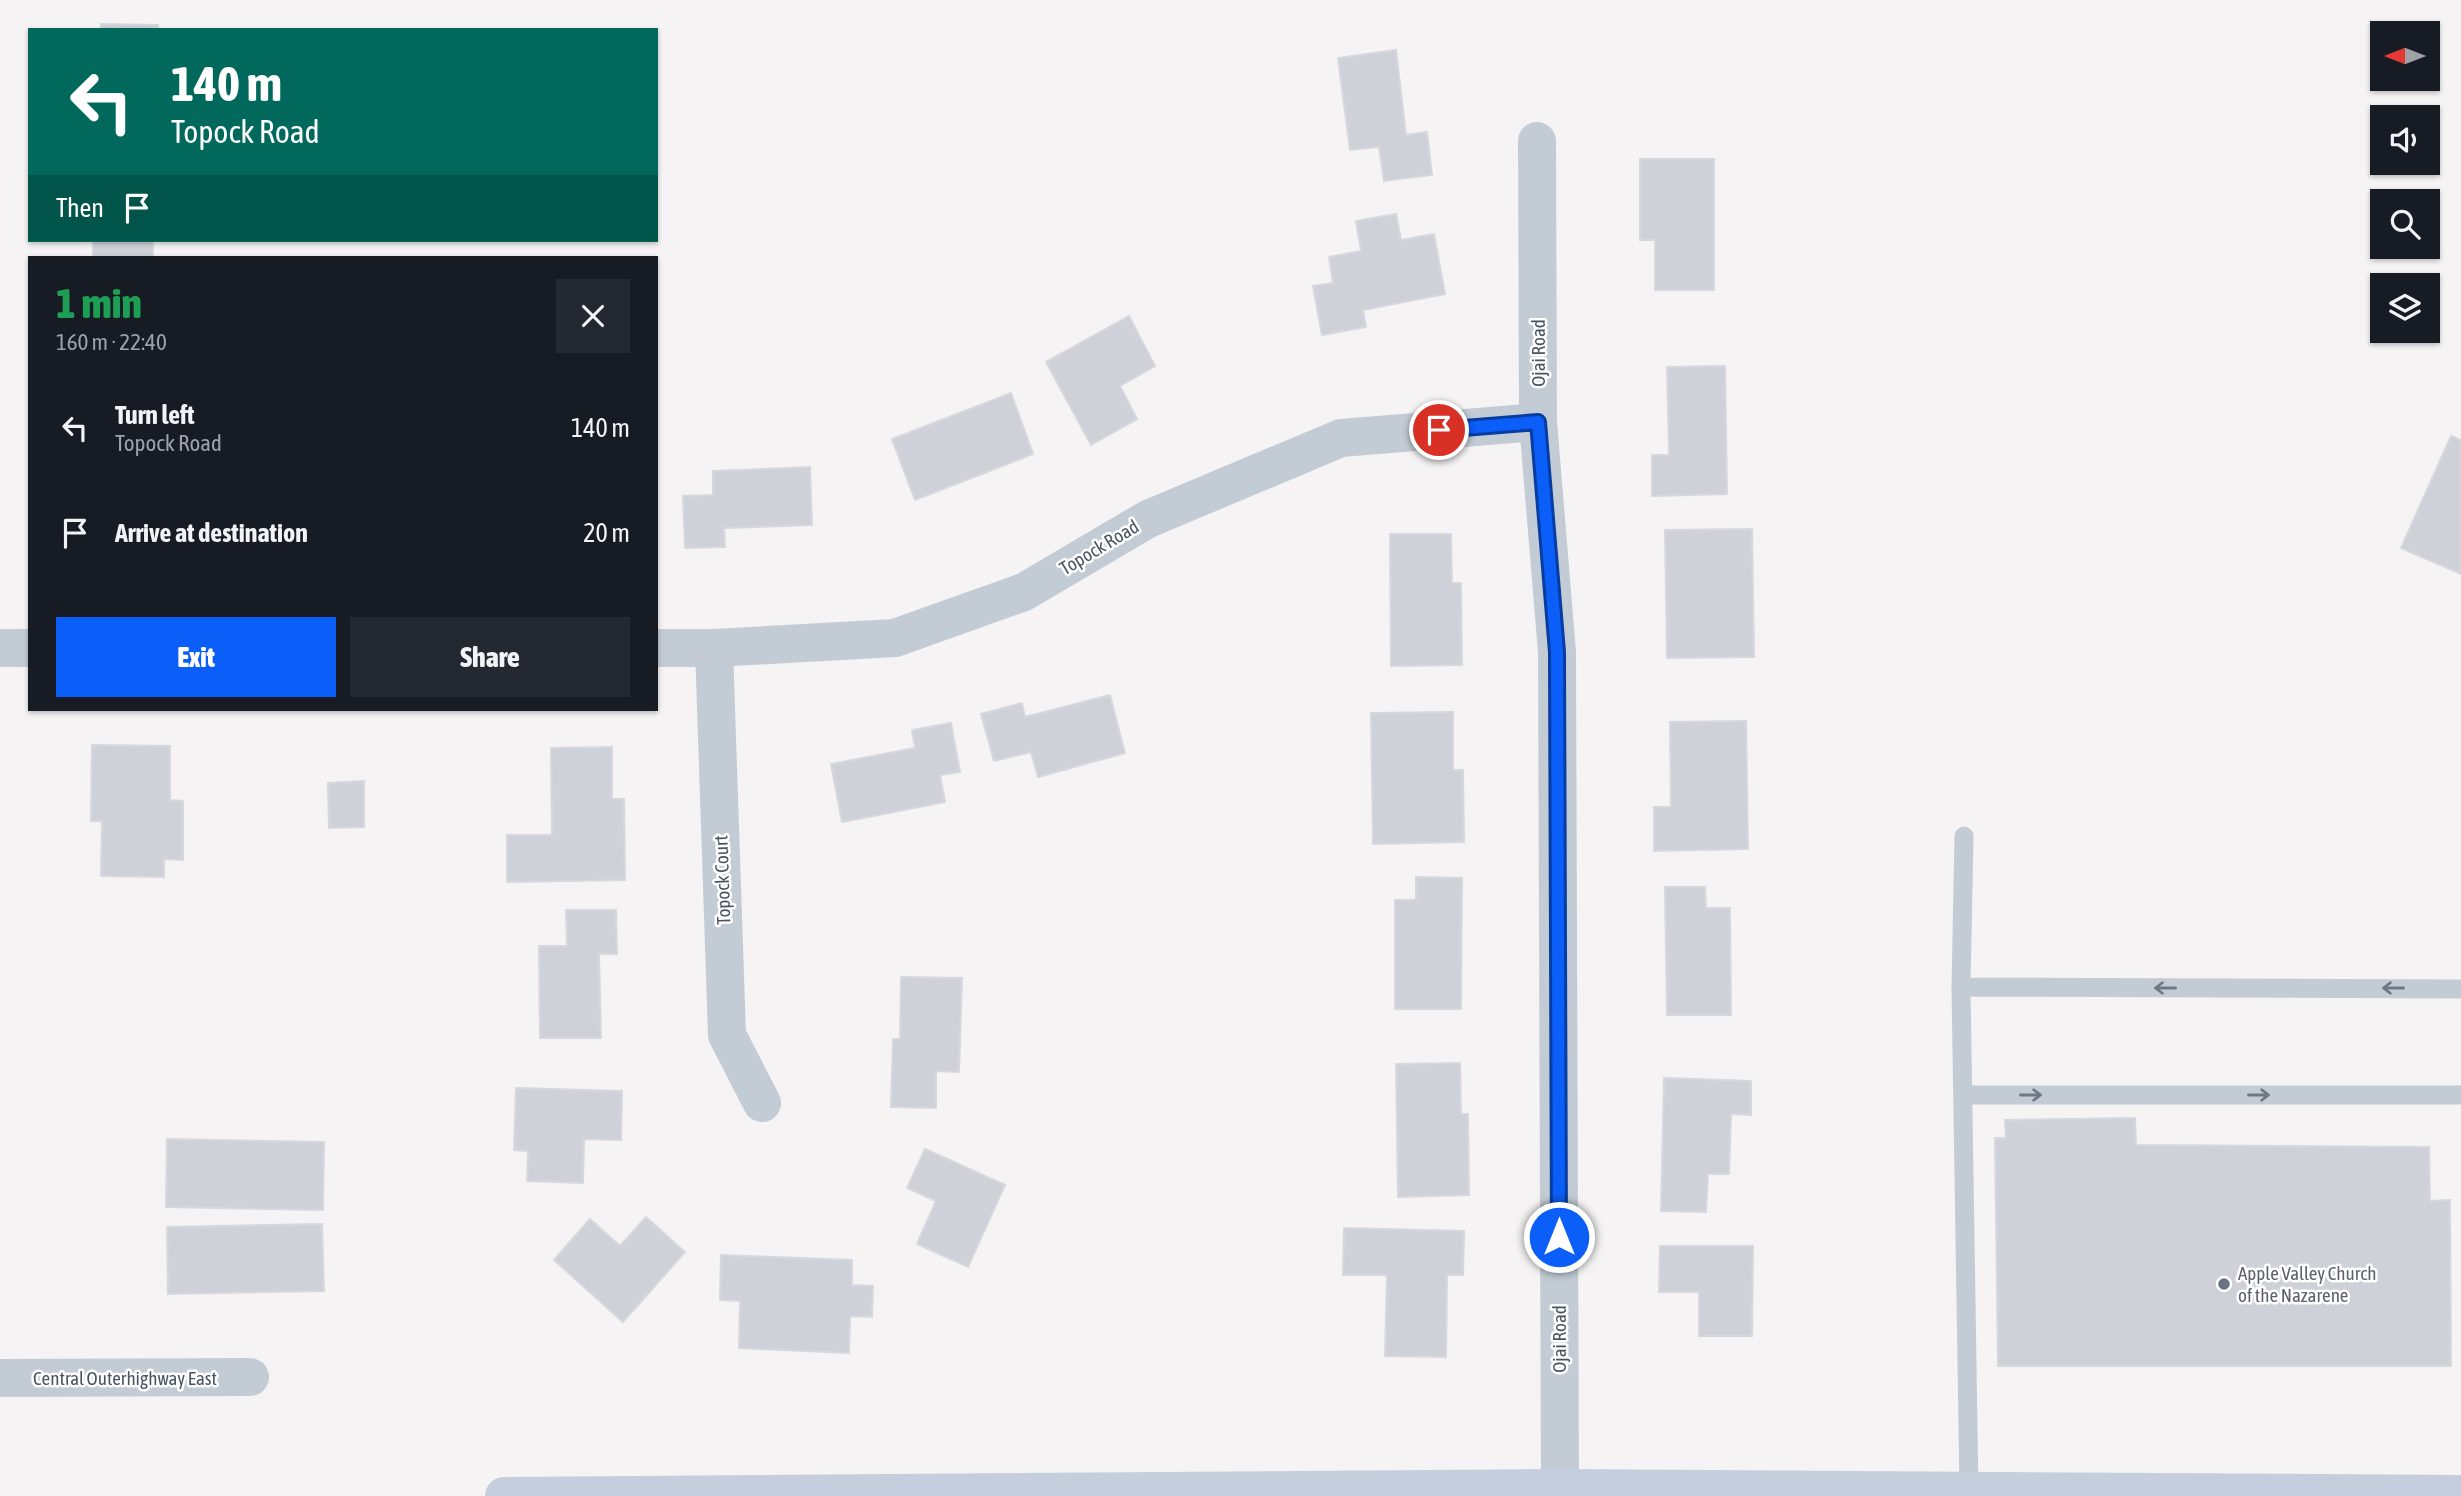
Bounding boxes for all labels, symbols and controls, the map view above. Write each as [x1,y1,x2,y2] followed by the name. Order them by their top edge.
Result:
[2370,21,2440,91] north arrow
[2370,21,2440,343] map controls
[171,55,282,111] text: 140 m
[56,56,147,147] icon: left
[2370,105,2440,175] button: sound
[171,113,320,150] text: Topock Road
[118,189,156,227] icon: arrive
[2370,189,2440,259] button: search
[56,193,104,223] text: Then
[2370,273,2440,343] button: layers
[56,279,142,327] text: 1 min
[556,279,630,353] button: close
[1527,319,1549,387] street label: Ojai Road
[56,329,167,355] text: 160 m · 22:40
[115,400,195,430] text: Turn left
[1409,400,1469,460] pin
[56,409,94,447] icon: left
[1420,411,1458,449] icon: arrive
[571,413,630,443] text: 140 m
[115,430,222,456] text: Topock Road
[56,514,94,552] icon: arrive
[1055,515,1143,579] street label: Topock Road
[115,518,308,548] text: Arrive at destination
[583,518,630,548] text: 20 m
[56,617,336,697] button: Exit
[350,617,630,697] button: Share
[709,835,735,925] street label: Topock Court
[2154,981,2177,995] one-way arrow
[2382,981,2405,995] one-way arrow
[2020,1088,2043,1102] one-way arrow
[2247,1088,2270,1102] one-way arrow
[1522,1200,1596,1274] position arrow
[2238,1262,2377,1306] place label: Apple Valley Church of the Nazarene
[2216,1276,2232,1292] marker: Apple Valley Church of the Nazarene
[1548,1305,1570,1373] street label: Ojai Road
[33,1367,217,1389] street label: Central Outerhighway East

